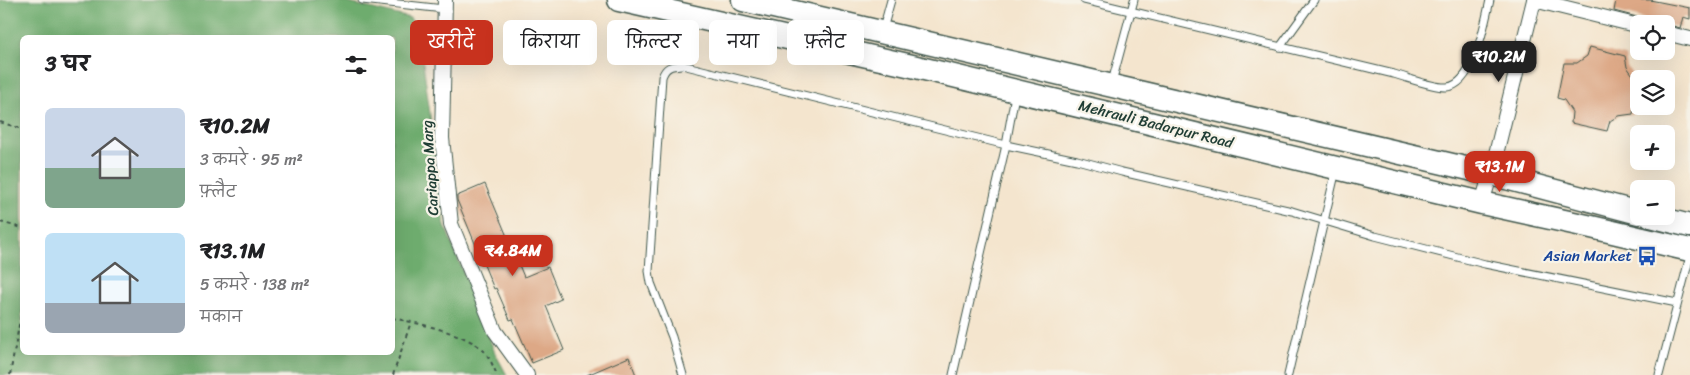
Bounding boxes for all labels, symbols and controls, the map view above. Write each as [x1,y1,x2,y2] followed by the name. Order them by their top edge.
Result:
[1630,15,1675,225] map controls
[1630,15,1675,60] button: locate
[410,20,493,65] chip: खरीदें
[503,20,597,65] chip: किराया
[607,20,699,65] chip: फ़िल्टर
[709,20,777,65] chip: नया
[787,20,864,65] chip: फ़्लैट
[1458,41,1540,83] pin: ₹10.2M
[1472,42,1526,71] text: ₹10.2M
[45,45,90,83] text: 3 घर
[342,51,370,79] icon: filters
[1630,70,1675,115] button: layers
[1076,92,1237,156] street label: Mehrauli Badarpur Road
[200,107,270,145] text: ₹10.2M
[414,119,446,217] street label: Cariappa Marg
[1630,125,1675,170] button: +
[85,128,145,188] icon: home
[200,145,303,174] text: 3 कमरे · 95 m²
[1459,150,1541,193] pin: ₹13.1M
[1475,152,1525,181] text: ₹13.1M
[200,177,236,206] text: फ़्लैट
[1630,180,1675,225] button: −
[200,232,265,270] text: ₹13.1M
[472,234,554,277] pin: ₹4.84M
[485,236,541,265] text: ₹4.84M
[1542,243,1632,269] place label: Asian Market
[1636,245,1658,267] bus stop icon: Asian Market
[85,253,145,313] icon: home
[200,270,309,299] text: 5 कमरे · 138 m²
[200,302,242,331] text: मकान

